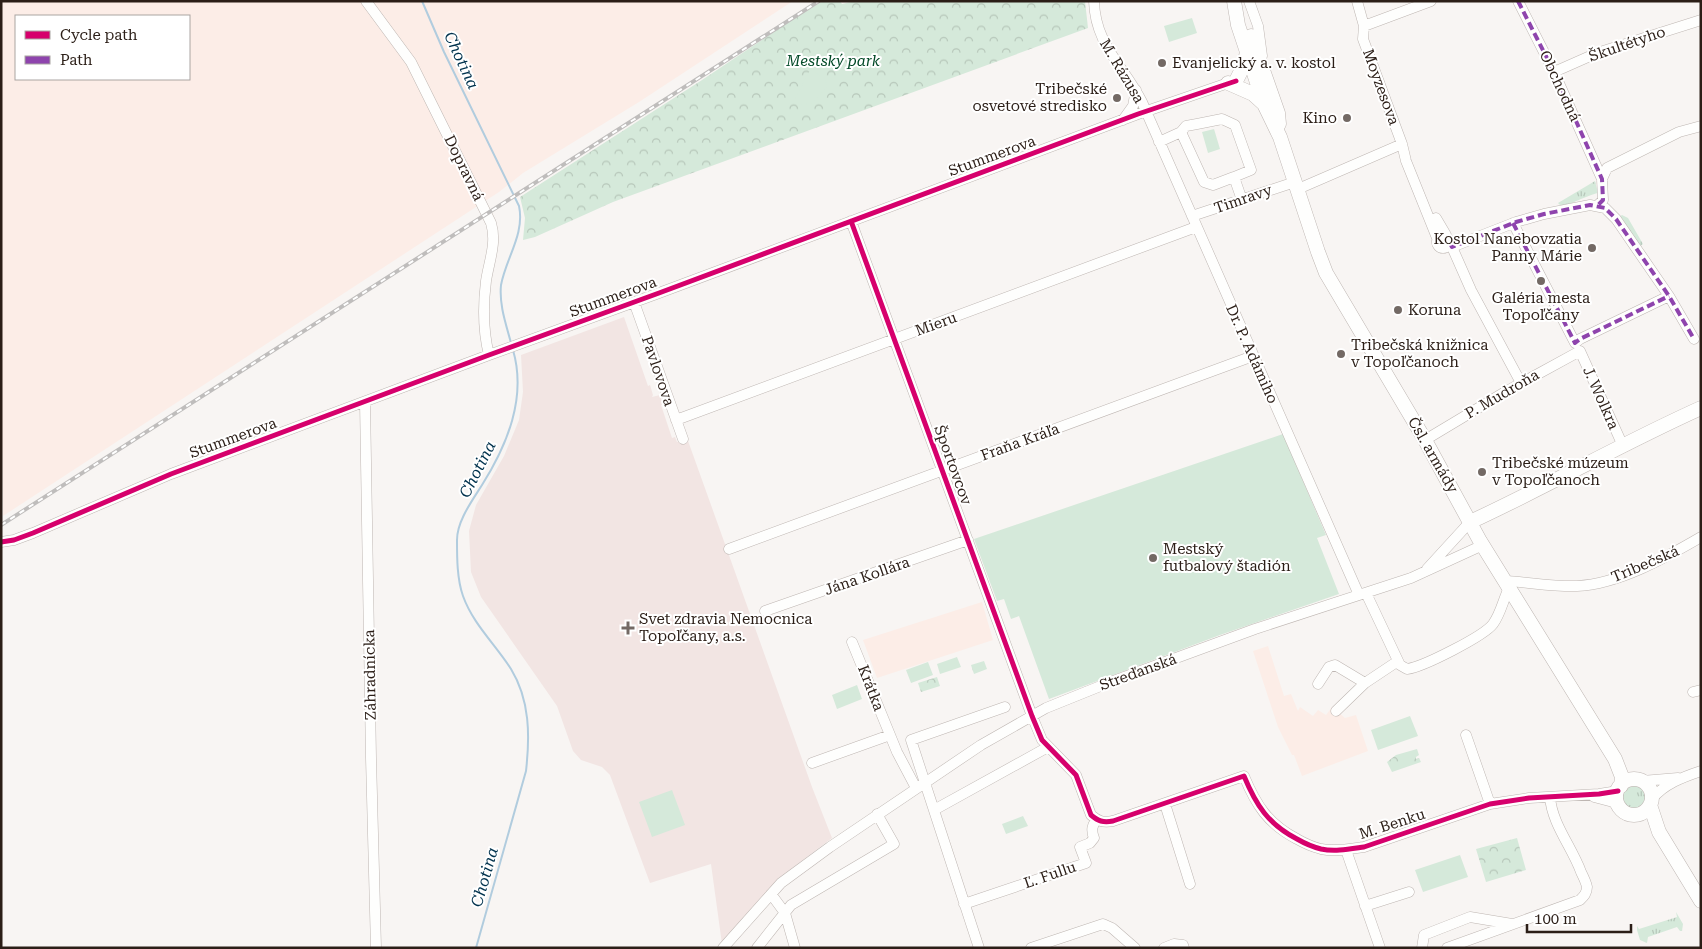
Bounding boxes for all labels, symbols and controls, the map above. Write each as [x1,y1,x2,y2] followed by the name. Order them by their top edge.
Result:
[15,15,190,80] legend
[1586,22,1668,66] street label: Škultétyho
[60,26,138,44] text: Cycle path
[440,29,483,92] water label: Chotina
[1096,36,1148,106] street label: M. Rázusa
[1359,46,1403,128] street label: Moyzesova
[1536,48,1584,124] street label: Obchodná
[60,51,93,69] text: Path
[785,52,881,70] park label: Mestský park
[1172,54,1336,72] place label: Evanjelický a. v. kostol
[1156,57,1168,69] marker: Evanjelický a. v. kostol
[973,80,1107,115] place label: Tribečské osvetové stredisko
[1111,92,1123,104] marker: Tribečské osvetové stredisko
[1302,109,1337,127] place label: Kino
[1341,112,1353,124] marker: Kino
[440,132,488,204] street label: Dopravná
[946,132,1038,180] street label: Stummerova
[1212,181,1275,217] street label: Timravy
[1433,230,1582,265] place label: Kostol Nanebovzatia Panny Márie
[1586,242,1598,254] marker: Kostol Nanebovzatia Panny Márie
[567,273,659,321] street label: Stummerova
[1535,275,1547,287] marker: Galéria mesta Topoľčany
[1492,289,1590,324] place label: Galéria mesta Topoľčany
[1408,301,1461,319] place label: Koruna
[1222,302,1282,406] street label: Dr. P. Adámiho
[1392,304,1404,316] marker: Koruna
[913,308,960,340] street label: Mieru
[638,334,678,408] street label: Pavlovova
[1351,336,1488,371] place label: Tribečská knižnica v Topoľčanoch
[1335,348,1347,360] marker: Tribečská knižnica v Topoľčanoch
[1579,364,1623,432] street label: J. Wolkra
[1462,366,1542,422] street label: P. Mudroňa
[187,414,279,462] street label: Stummerova
[1404,414,1462,496] street label: Čsl. armády
[978,419,1062,465] street label: Fraňa Kráľa
[930,423,976,508] street label: Športovcov
[455,437,500,501] water label: Chotina
[1492,454,1629,489] place label: Tribečské múzeum v Topoľčanoch
[1476,466,1488,478] marker: Tribečské múzeum v Topoľčanoch
[1163,540,1291,575] place label: Mestský futbalový štadión
[1609,542,1681,586] street label: Tribečská
[1147,552,1159,564] marker: Mestský futbalový štadión
[822,553,912,599] street label: Jána Kollára
[639,610,812,645] place label: Svet zdravia Nemocnica Topoľčany, a.s.
[621,621,635,635] marker: Svet zdravia Nemocnica Topoľčany, a.s.
[360,629,380,721] street label: Záhradnícka
[1097,650,1179,694] street label: Streďanská
[854,663,888,713] street label: Krátka
[1357,805,1428,843] street label: M. Benku
[467,845,502,909] water label: Chotina
[1022,857,1079,892] street label: Ľ. Fullu
[1527,902,1631,934] scale bar
[1534,910,1577,928] text: 100 m

